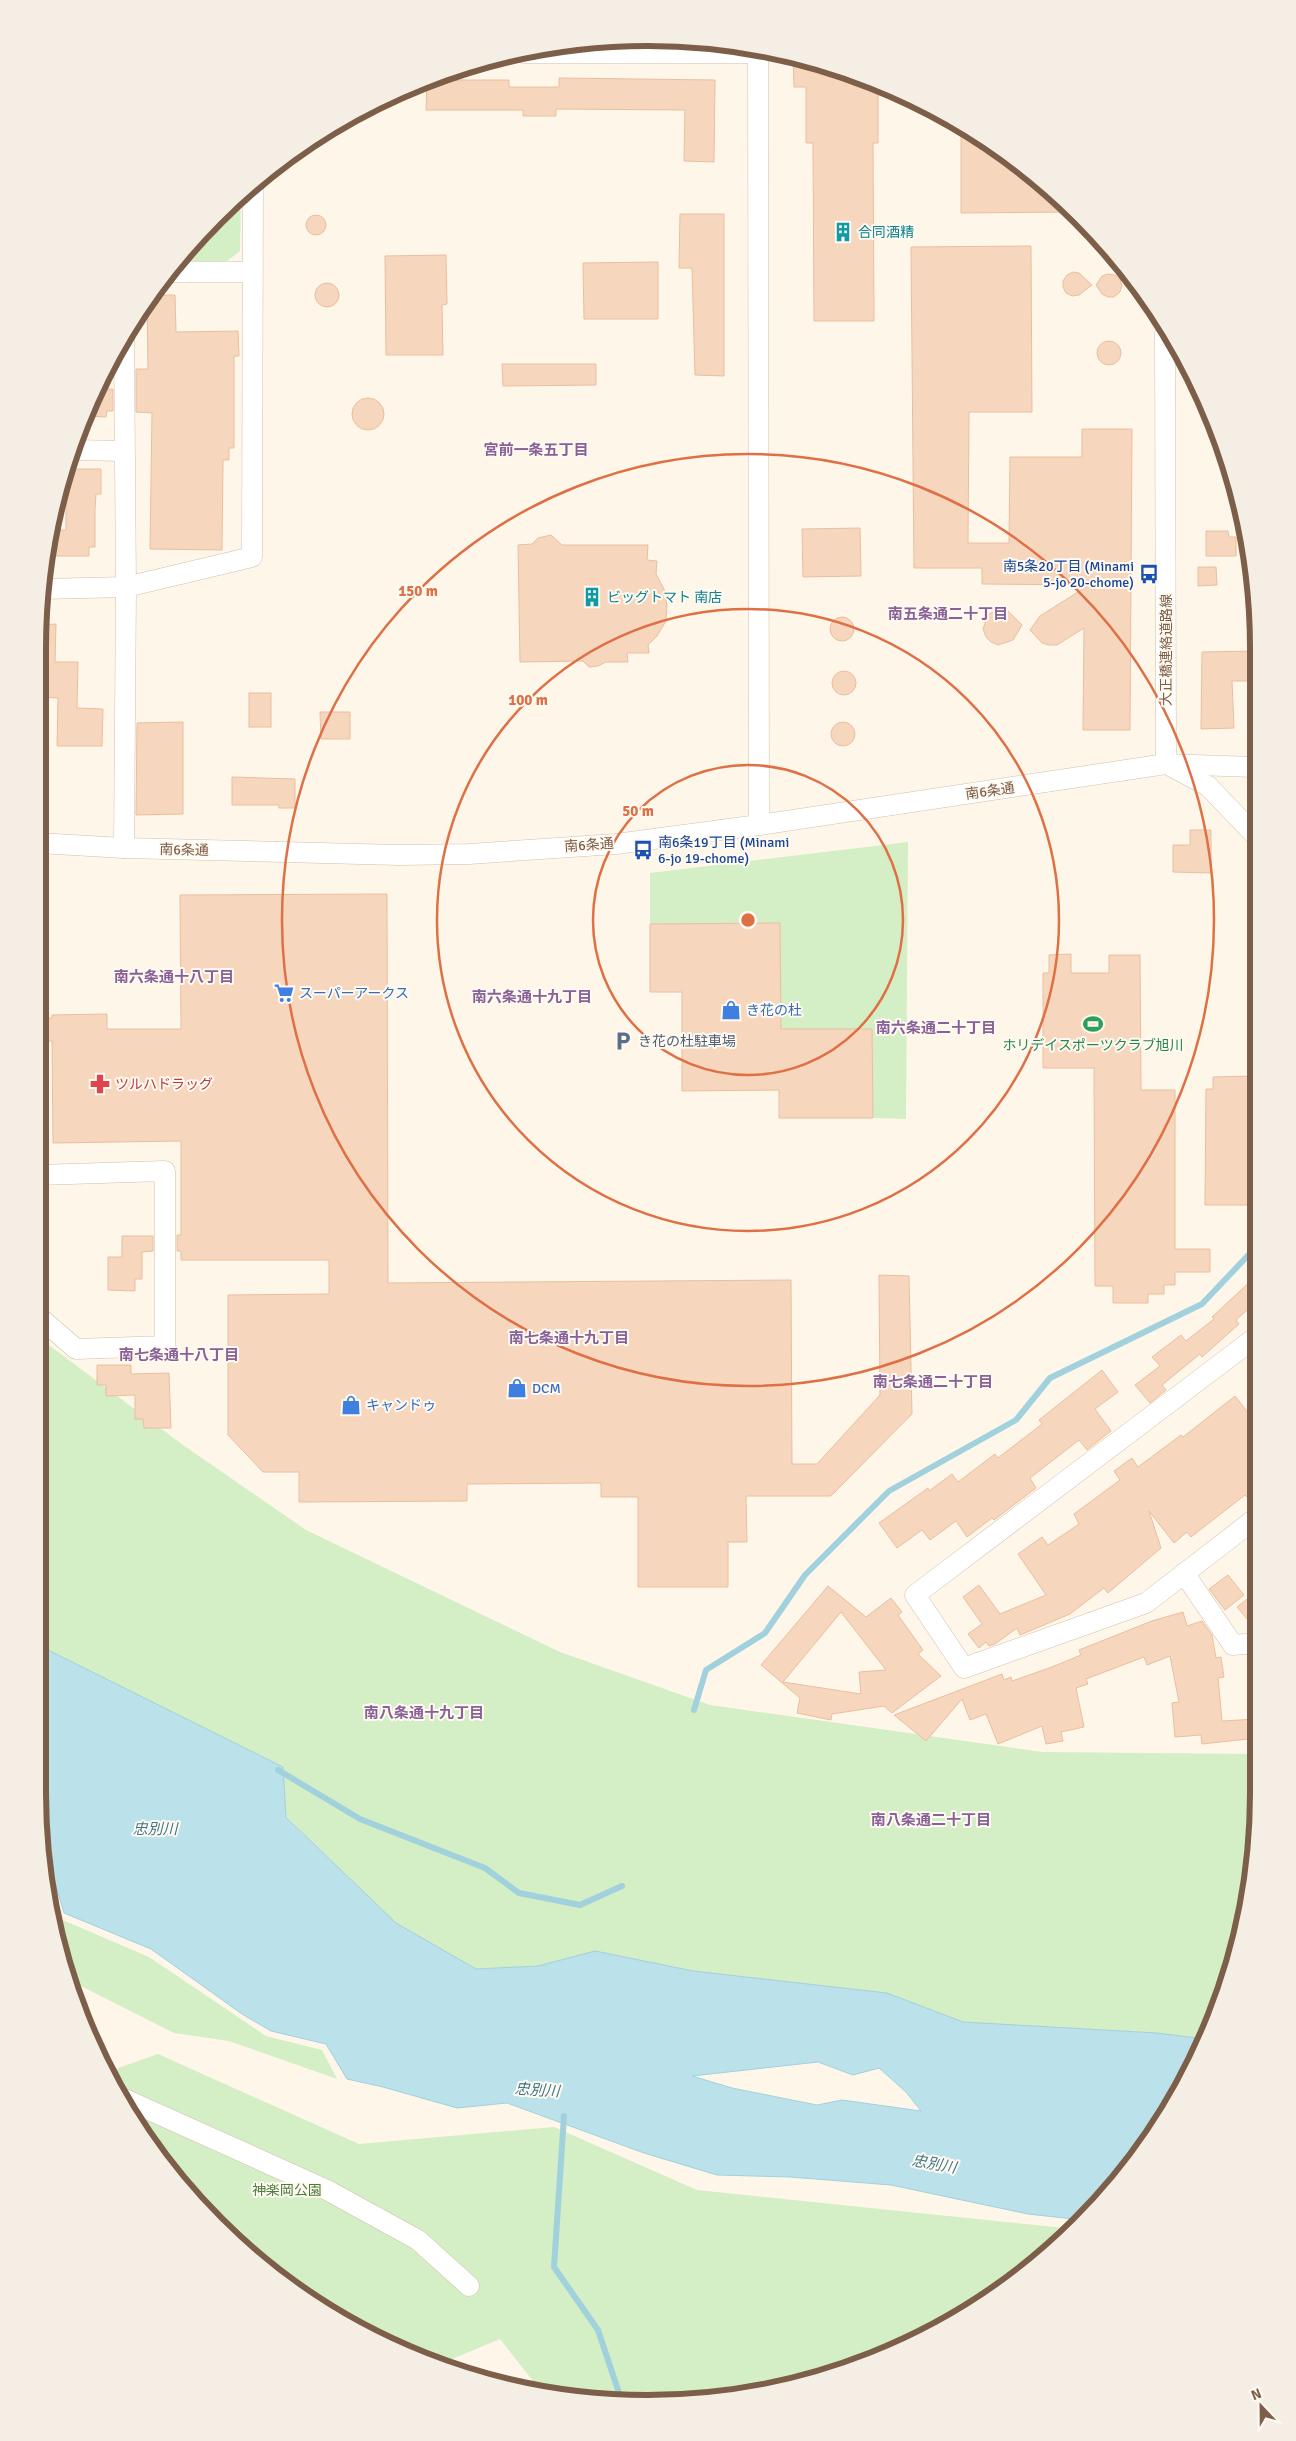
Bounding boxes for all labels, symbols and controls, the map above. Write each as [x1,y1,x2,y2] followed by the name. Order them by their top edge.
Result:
[832,221,854,243] building icon: 合同酒精
[858,224,914,241] place label: 合同酒精
[483,441,589,459] district label: 宮前一条五丁目
[1003,558,1134,591] place label: 南5条20丁目 (Minami 5-jo 20-chome)
[1138,563,1160,585] bus stop icon: 南5条20丁目 (Minami 5-jo 20-chome)
[398,582,438,600] text: 150 m
[581,586,603,608] building icon: ビッグトマト 南店
[607,589,722,606] place label: ビッグトマト 南店
[1158,594,1175,706] street label: 大正橋連絡道路線
[888,605,1008,623] district label: 南五条通二十丁目
[508,691,548,709] text: 100 m
[964,779,1016,803] street label: 南6条通
[622,802,654,820] text: 50 m
[658,834,789,867] place label: 南6条19丁目 (Minami 6-jo 19-chome)
[564,835,614,855] street label: 南6条通
[632,839,654,861] bus stop icon: 南6条19丁目 (Minami 6-jo 19-chome)
[159,841,209,859] street label: 南6条通
[739,911,757,929] centre of rings
[114,968,234,986] district label: 南六条通十八丁目
[273,982,295,1004] supermarket icon: スーパーアークス
[299,985,409,1002] place label: スーパーアークス
[472,988,592,1006] district label: 南六条通十九丁目
[720,999,742,1021] shop icon: き花の杜
[746,1002,802,1019] place label: き花の杜
[1082,1013,1104,1035] sports icon: ホリデイスポーツクラブ旭川
[876,1019,996,1037] district label: 南六条通二十丁目
[612,1030,634,1052] parking icon: き花の杜駐車場
[638,1033,736,1050] place label: き花の杜駐車場
[1002,1037,1184,1054] place label: ホリデイスポーツクラブ旭川
[89,1073,111,1095] pharmacy icon: ツルハドラッグ
[115,1076,213,1093] place label: ツルハドラッグ
[509,1329,629,1347] district label: 南七条通十九丁目
[119,1346,239,1364] district label: 南七条通十八丁目
[873,1373,993,1391] district label: 南七条通二十丁目
[506,1377,528,1399] shop icon: DCM
[532,1380,561,1397] place label: DCM
[340,1394,362,1416] shop icon: キャンドゥ
[366,1397,436,1414] place label: キャンドゥ
[364,1704,484,1722] district label: 南八条通十九丁目
[871,1811,991,1829] district label: 南八条通二十丁目
[132,1820,179,1838] water label: 忠別川
[514,2079,562,2101] water label: 忠別川
[910,2151,960,2177] water label: 忠別川
[252,2182,322,2199] park label: 神楽岡公園
[1236,2381,1286,2431] north arrow
[1249,2385,1264,2404] text: N

